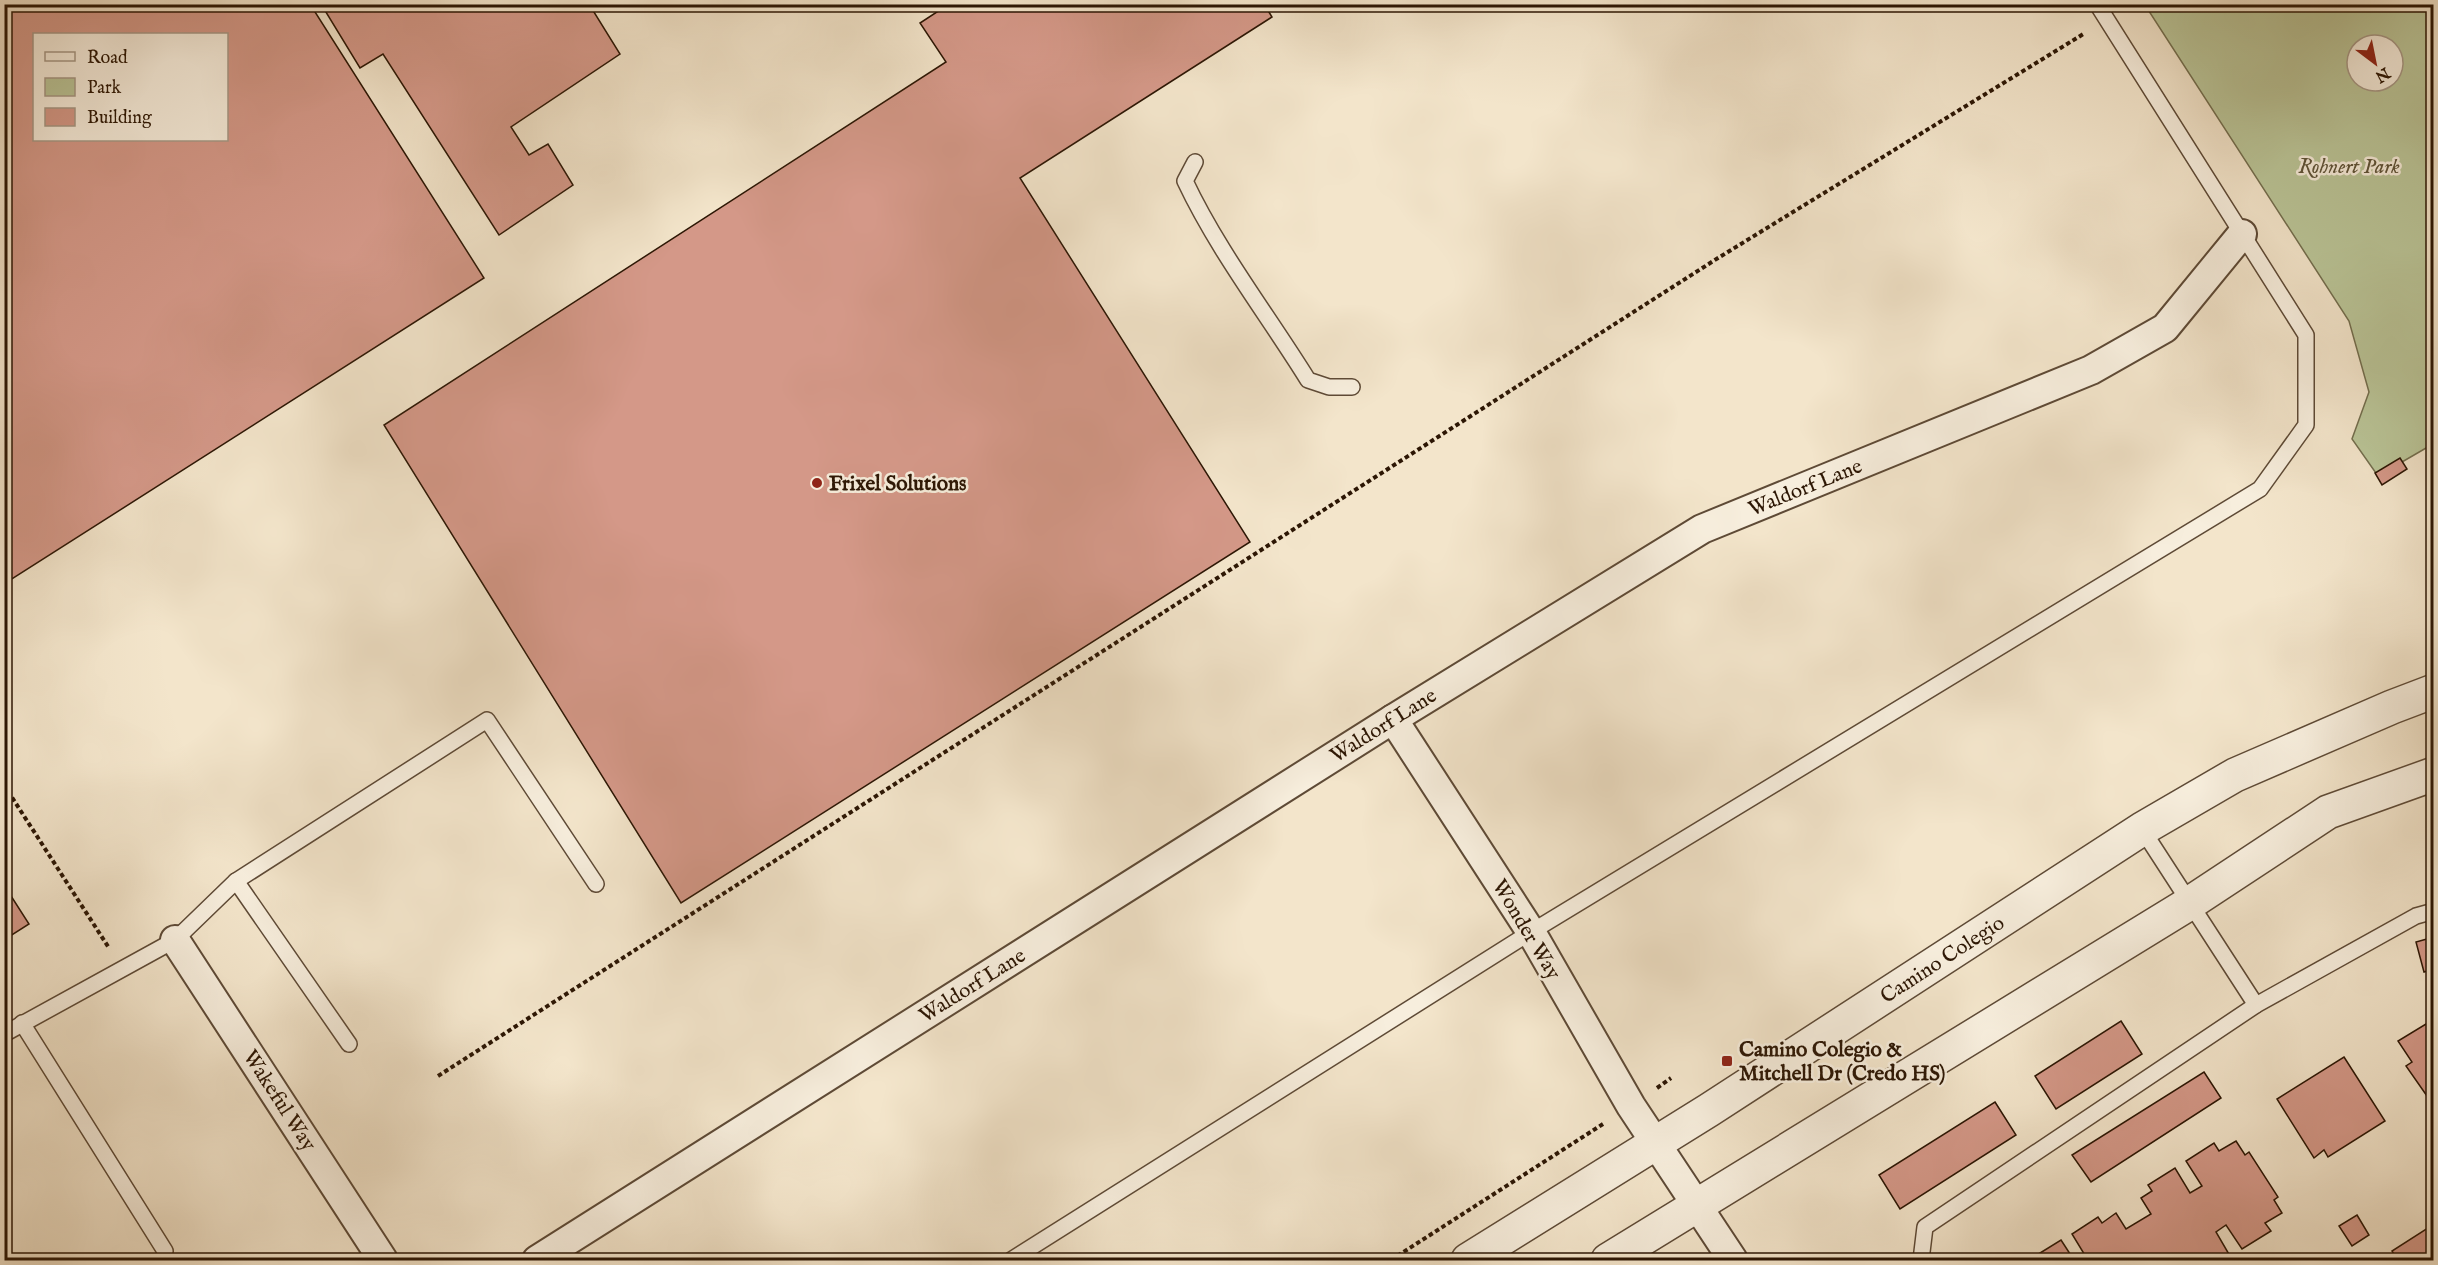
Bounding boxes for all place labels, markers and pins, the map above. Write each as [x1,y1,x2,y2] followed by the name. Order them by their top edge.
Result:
[829,471,966,498] place label: Frixel Solutions
[810,476,824,490] marker: Frixel Solutions
[1739,1037,1945,1088] place label: Camino Colegio & Mitchell Dr (Credo HS)
[1720,1054,1734,1068] marker: Camino Colegio & Mitchell Dr (Credo HS)

